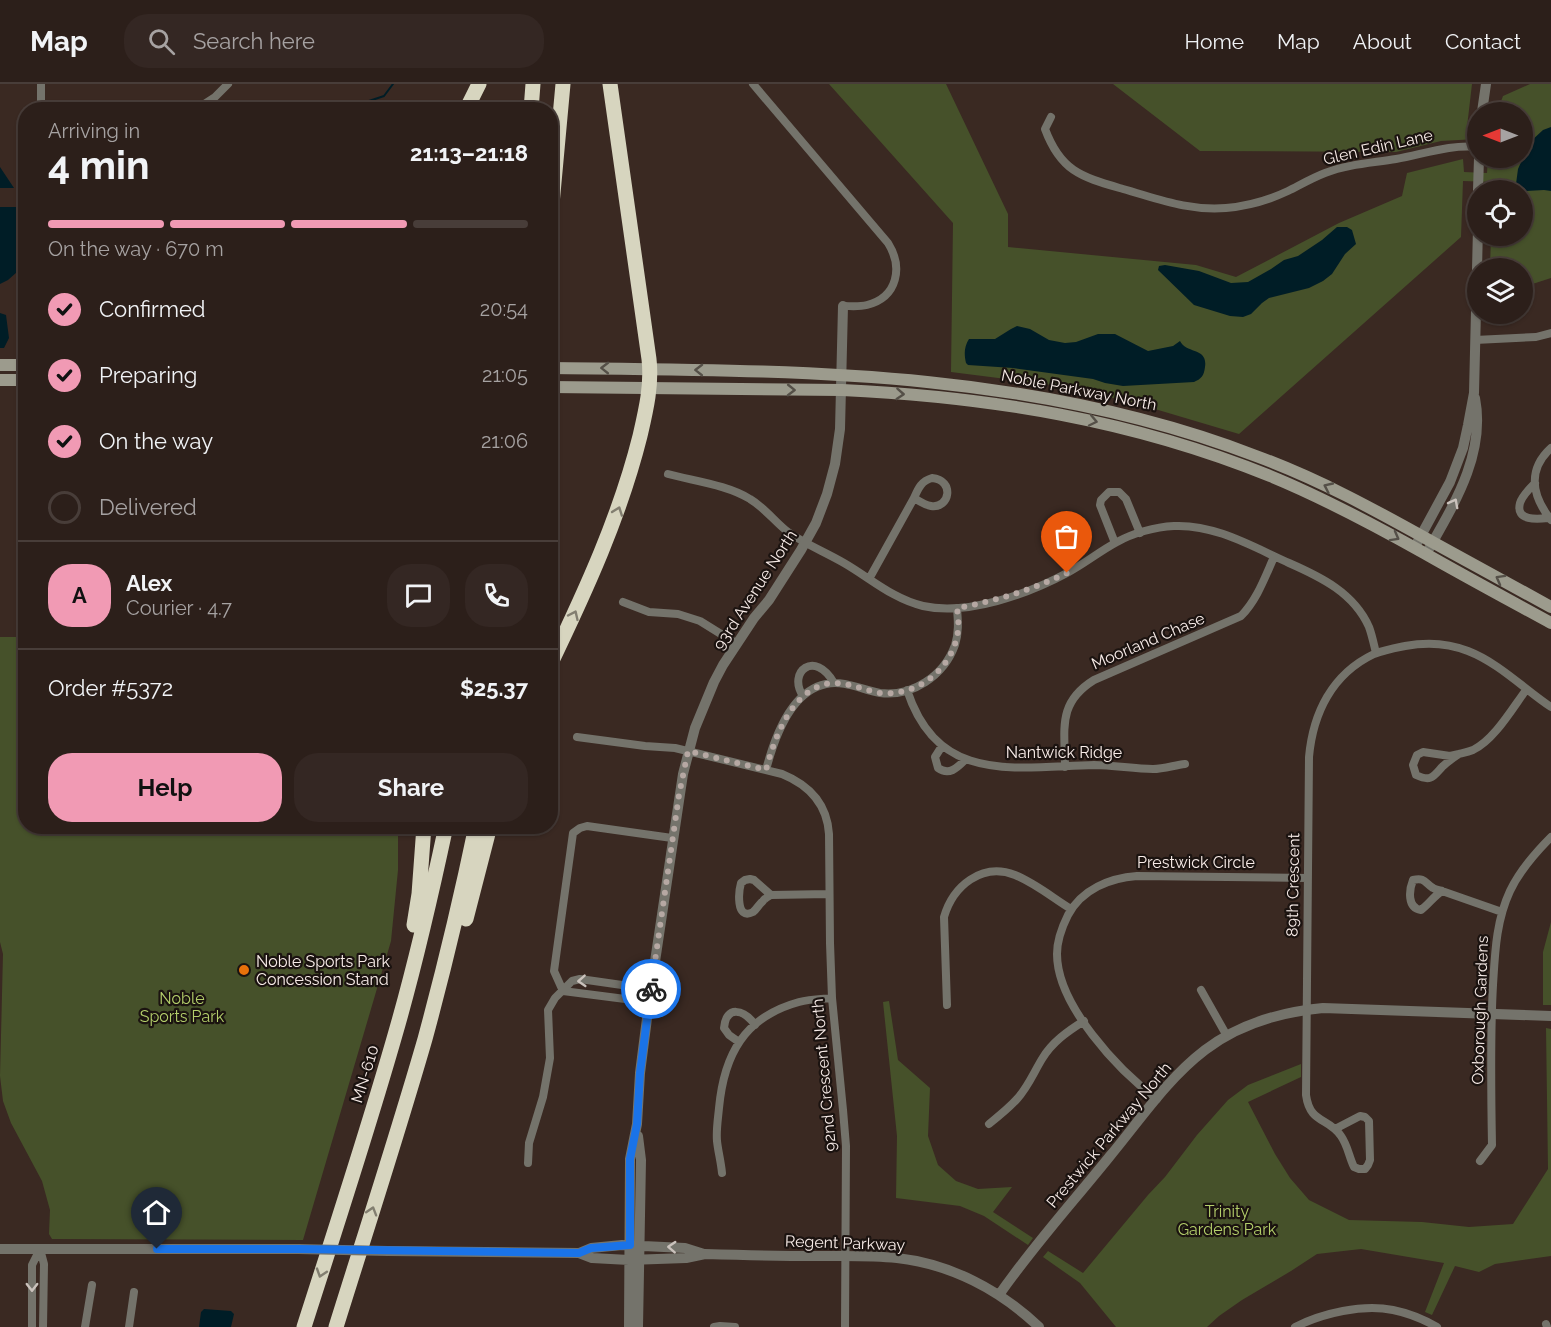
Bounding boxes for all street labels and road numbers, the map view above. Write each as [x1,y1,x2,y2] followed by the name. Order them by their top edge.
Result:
[1321,125,1435,169] street label: Glen Edin Lane
[1000,366,1158,414] street label: Noble Parkway North
[709,526,801,654] street label: 93rd Avenue North
[1089,609,1207,673] street label: Moorland Chase
[1006,743,1122,762] street label: Nantwick Ridge
[1283,832,1303,937] street label: 89th Crescent
[1137,853,1255,872] street label: Prestwick Circle
[1468,935,1492,1085] street label: Oxborough Gardens
[808,998,840,1152] street label: 92nd Crescent North
[347,1043,383,1105] street label: MN-610
[1043,1058,1175,1212] street label: Prestwick Parkway North
[785,1231,906,1255] street label: Regent Parkway

